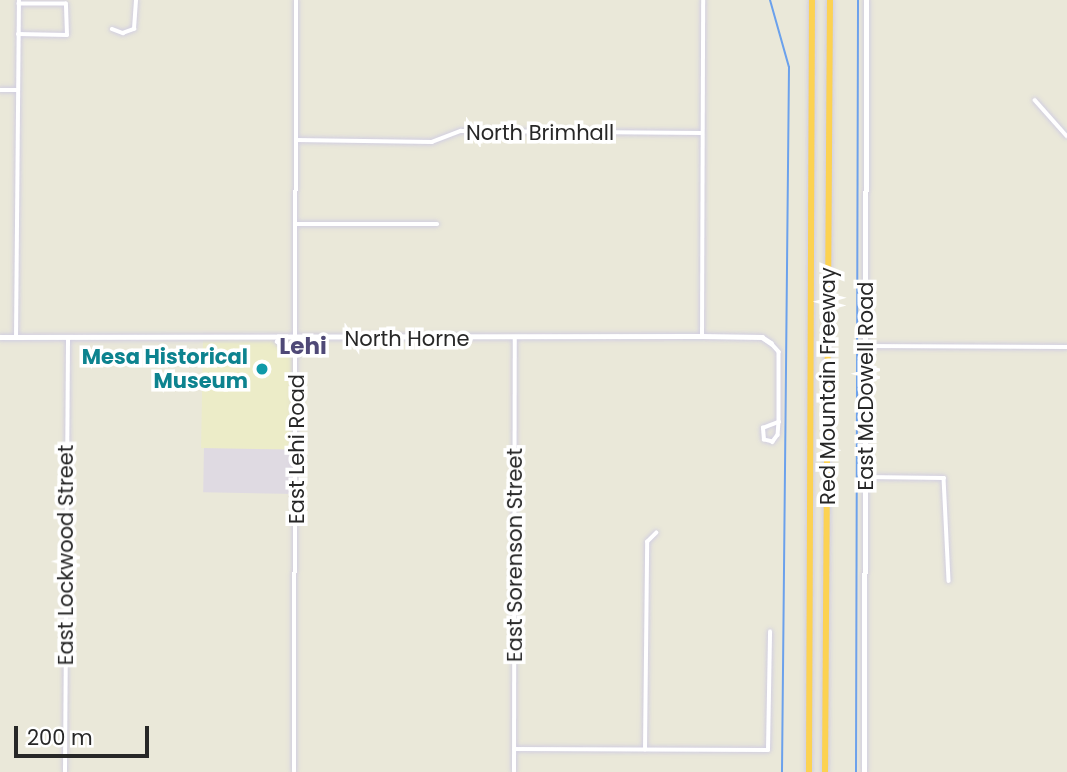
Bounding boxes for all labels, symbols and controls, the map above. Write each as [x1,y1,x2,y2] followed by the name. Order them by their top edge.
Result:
[466,120,614,146] street label: North Brimhall
[815,267,841,505] street label: Red Mountain Freeway
[853,281,879,491] street label: East McDowell Road
[345,326,469,352] street label: North Horne
[279,332,327,360] district label: Lehi
[82,344,248,394] place label: Mesa Historical Museum
[254,361,270,377] marker: Mesa Historical Museum
[284,374,310,524] street label: East Lehi Road
[53,445,79,665] street label: East Lockwood Street
[502,448,528,662] street label: East Sorenson Street
[18,712,152,756] scale bar
[27,723,93,752] text: 200 m

